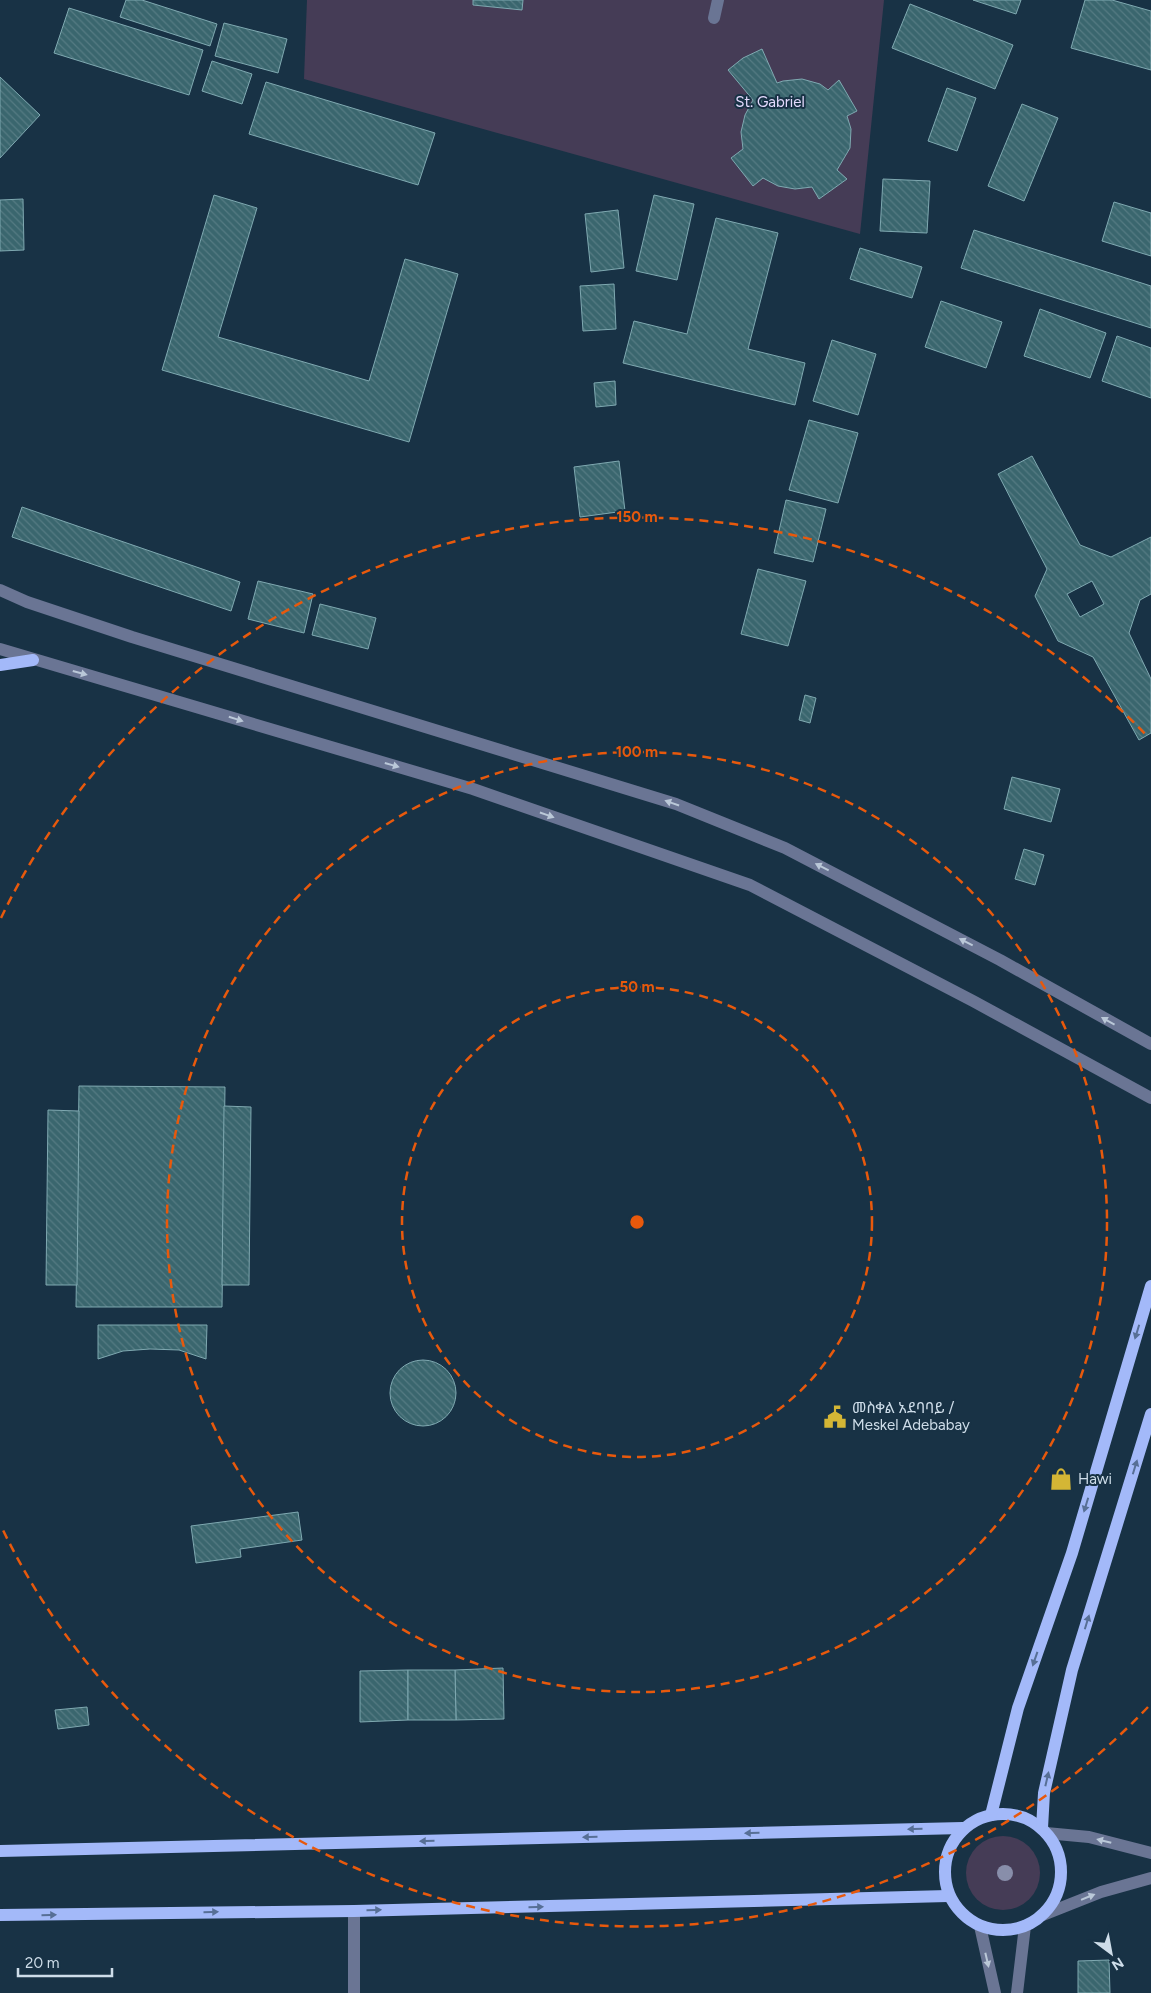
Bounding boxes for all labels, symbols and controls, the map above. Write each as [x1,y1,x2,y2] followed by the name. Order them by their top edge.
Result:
[735,93,805,111] park label: St. Gabriel
[616,508,658,526] text: 150 m
[73,669,88,677] one-way arrow
[229,715,244,723] one-way arrow
[616,743,658,761] text: 100 m
[384,762,399,770] one-way arrow
[665,799,680,807] one-way arrow
[539,812,554,819] one-way arrow
[815,863,829,871] one-way arrow
[959,938,973,946] one-way arrow
[619,978,655,996] text: 50 m
[1102,1016,1115,1025] one-way arrow
[628,1213,646,1231] centre of rings
[1133,1325,1141,1340] one-way arrow
[852,1399,970,1434] place label: መስቀል አደባባይ / Meskel Adebabay
[822,1404,848,1430] public building icon: መስቀል አደባባይ / Meskel Adebabay
[1131,1459,1139,1474] one-way arrow
[1048,1466,1074,1492] shop icon: Hawi
[1078,1470,1112,1488] place label: Hawi
[1081,1497,1089,1512] one-way arrow
[1083,1614,1091,1629] one-way arrow
[1031,1652,1039,1667] one-way arrow
[1043,1772,1051,1787] one-way arrow
[906,1825,922,1833] one-way arrow
[744,1829,760,1837] one-way arrow
[581,1833,597,1841] one-way arrow
[419,1837,435,1845] one-way arrow
[1096,1837,1111,1845] one-way arrow
[1081,1893,1096,1901] one-way arrow
[528,1903,544,1911] one-way arrow
[366,1906,382,1914] one-way arrow
[203,1908,219,1916] one-way arrow
[41,1910,57,1918] one-way arrow
[1086,1928,1136,1978] north arrow
[18,1946,111,1978] scale bar
[983,1952,991,1967] one-way arrow
[25,1954,59,1972] text: 20 m
[1109,1954,1127,1974] text: N

